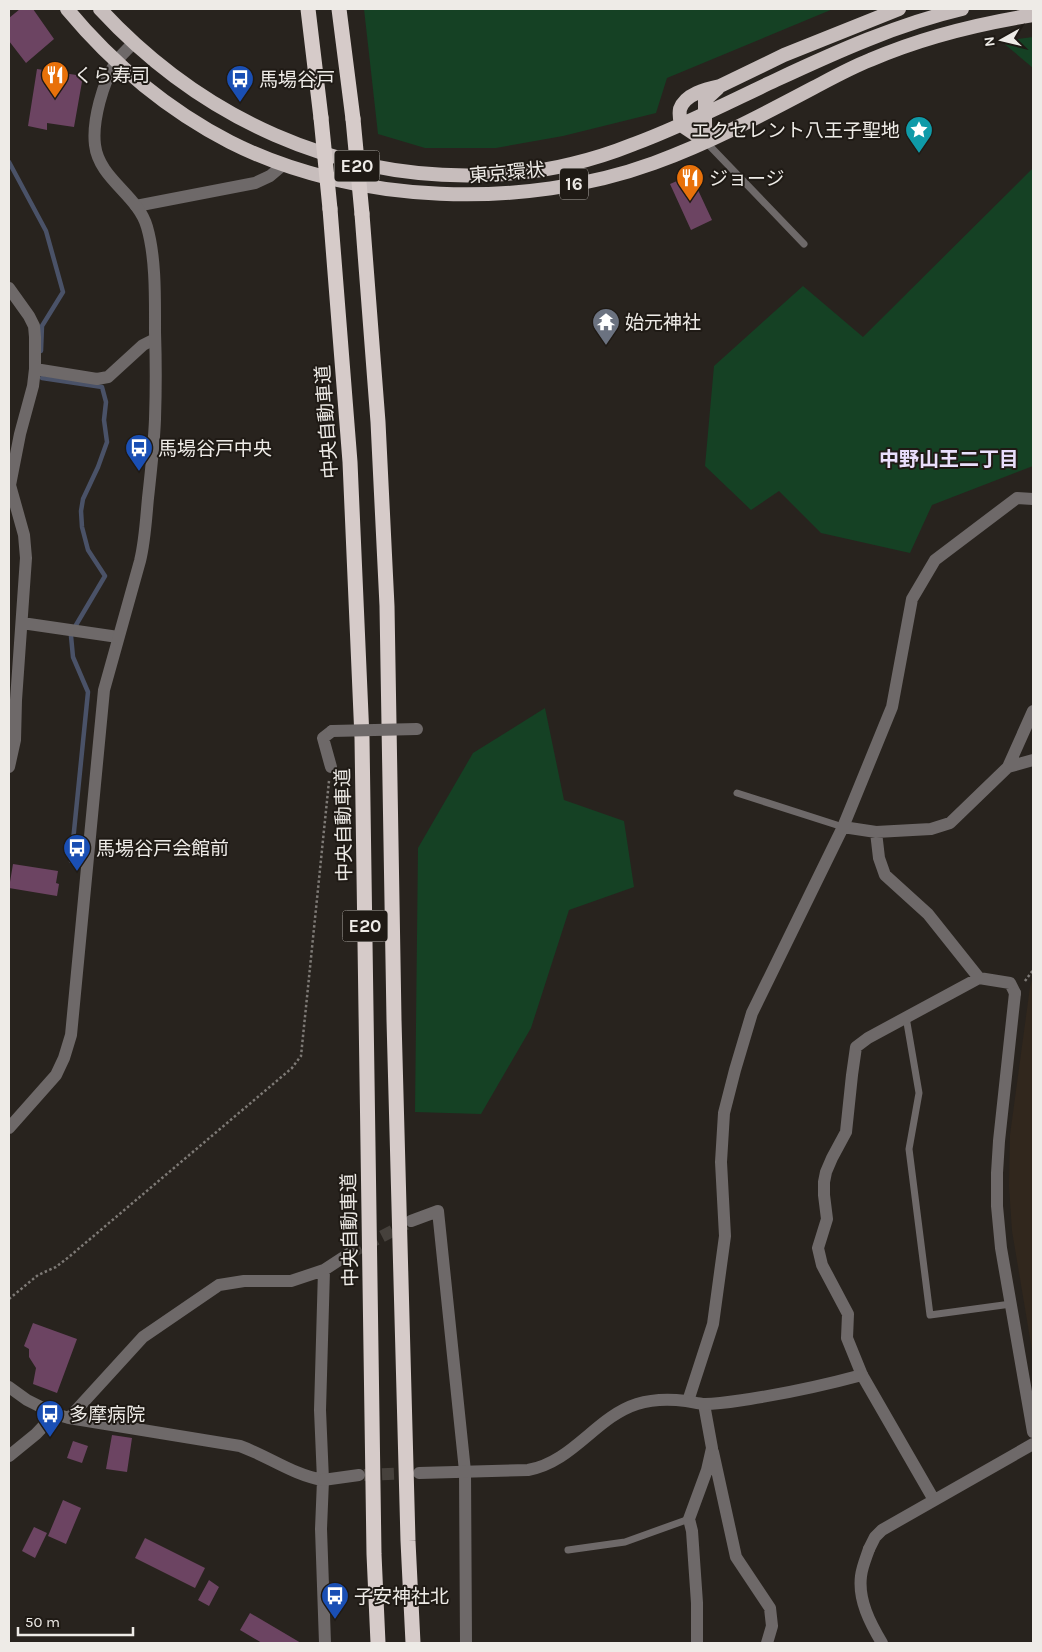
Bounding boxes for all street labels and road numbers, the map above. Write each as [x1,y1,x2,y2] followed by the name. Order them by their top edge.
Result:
[334,150,380,182] road number: E20
[468,159,546,187] street label: 東京環状
[560,168,588,200] road number: 16
[312,364,342,480] street label: 中央自動車道
[332,768,356,882] street label: 中央自動車道
[342,910,388,941] road number: E20
[338,1173,362,1287] street label: 中央自動車道

